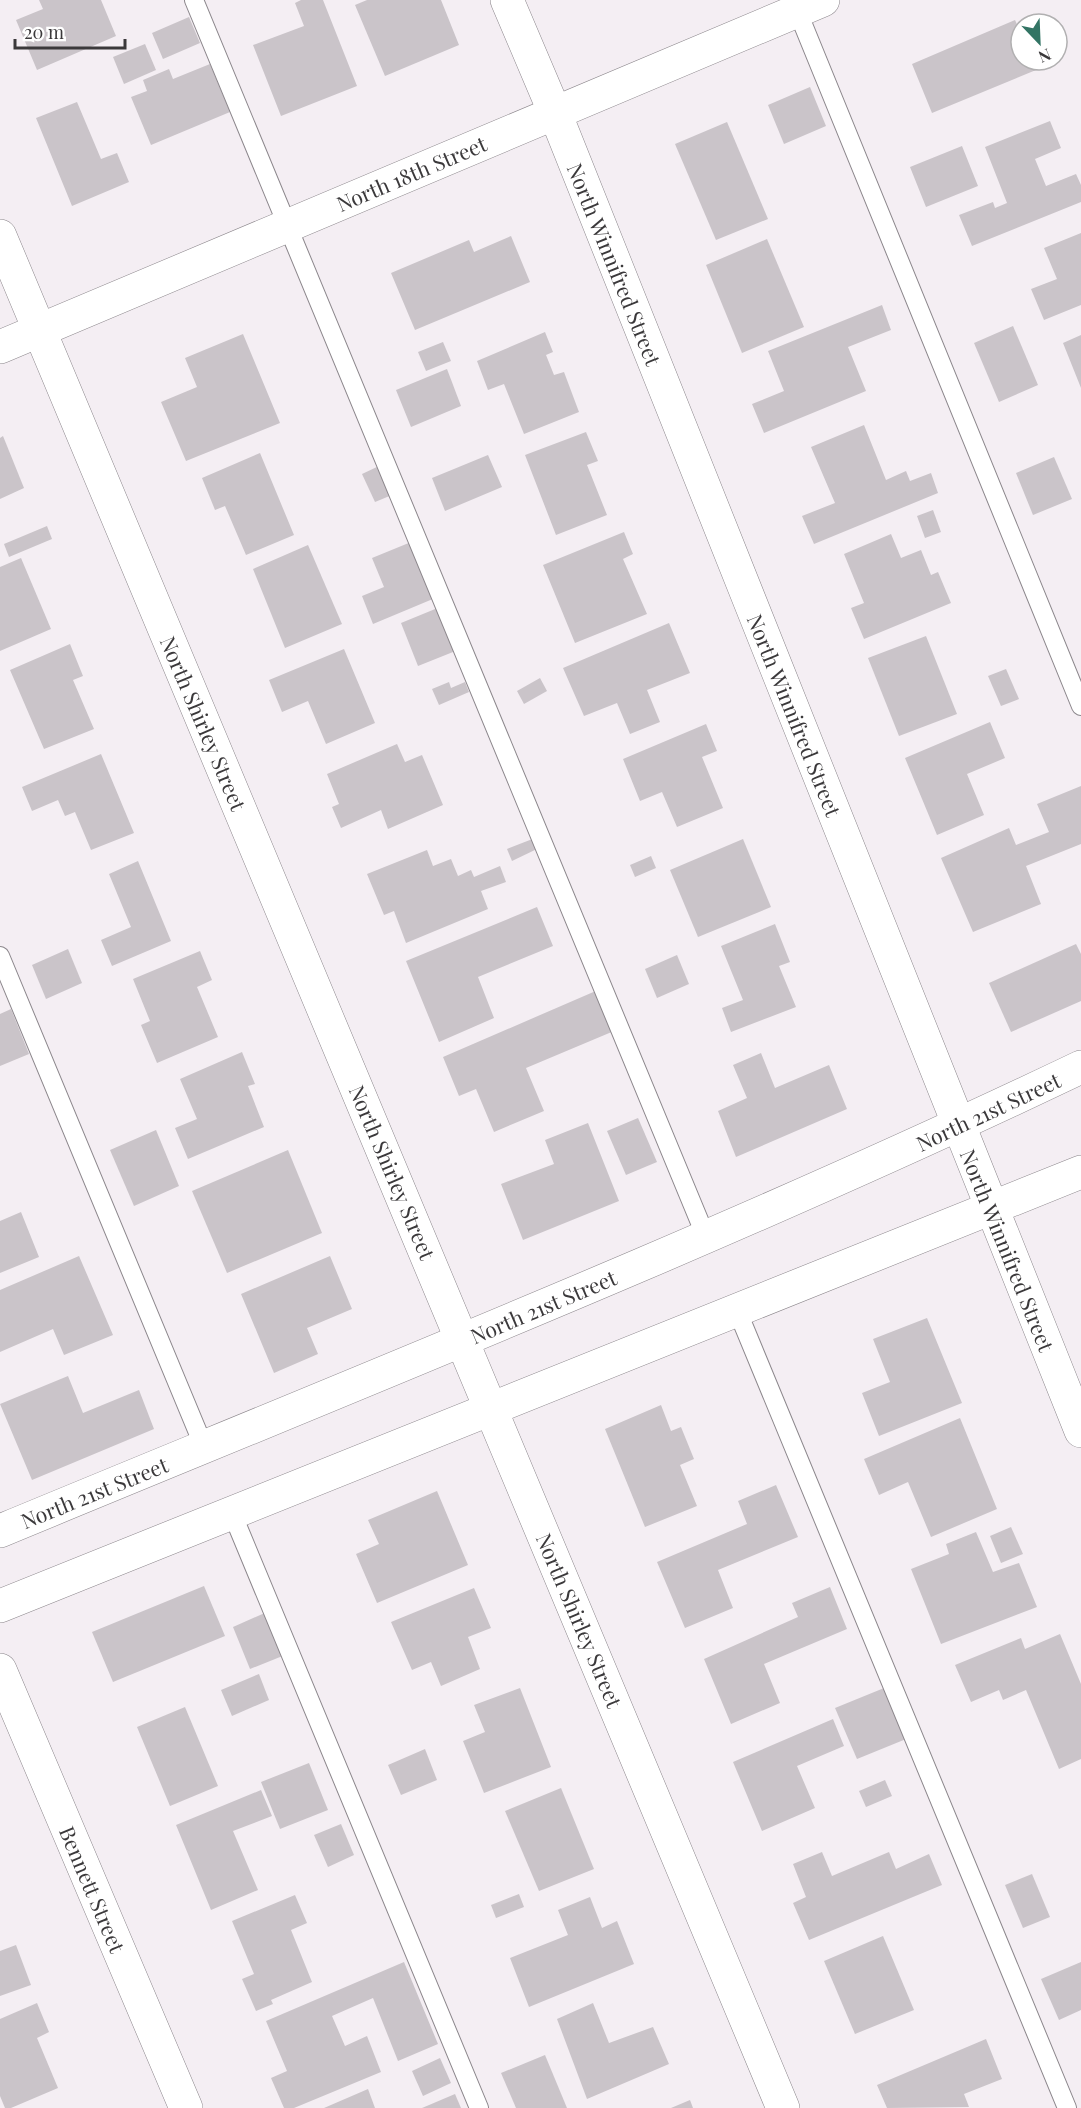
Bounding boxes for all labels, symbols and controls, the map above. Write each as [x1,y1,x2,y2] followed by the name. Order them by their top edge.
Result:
[15,12,124,50] scale bar
[1009,12,1069,72] north arrow
[24,20,64,44] text: 20 m
[1035,44,1054,68] text: N
[332,129,491,217] street label: North 18th Street
[562,159,669,370] street label: North Winnifred Street
[742,610,849,821] street label: North Winnifred Street
[155,631,254,815] street label: North Shirley Street
[911,1065,1065,1157] street label: North 21st Street
[344,1080,443,1264] street label: North Shirley Street
[955,1145,1062,1356] street label: North Winnifred Street
[466,1262,621,1349] street label: North 21st Street
[16,1450,172,1534] street label: North 21st Street
[531,1528,630,1712] street label: North Shirley Street
[54,1822,132,1957] street label: Bennett Street

